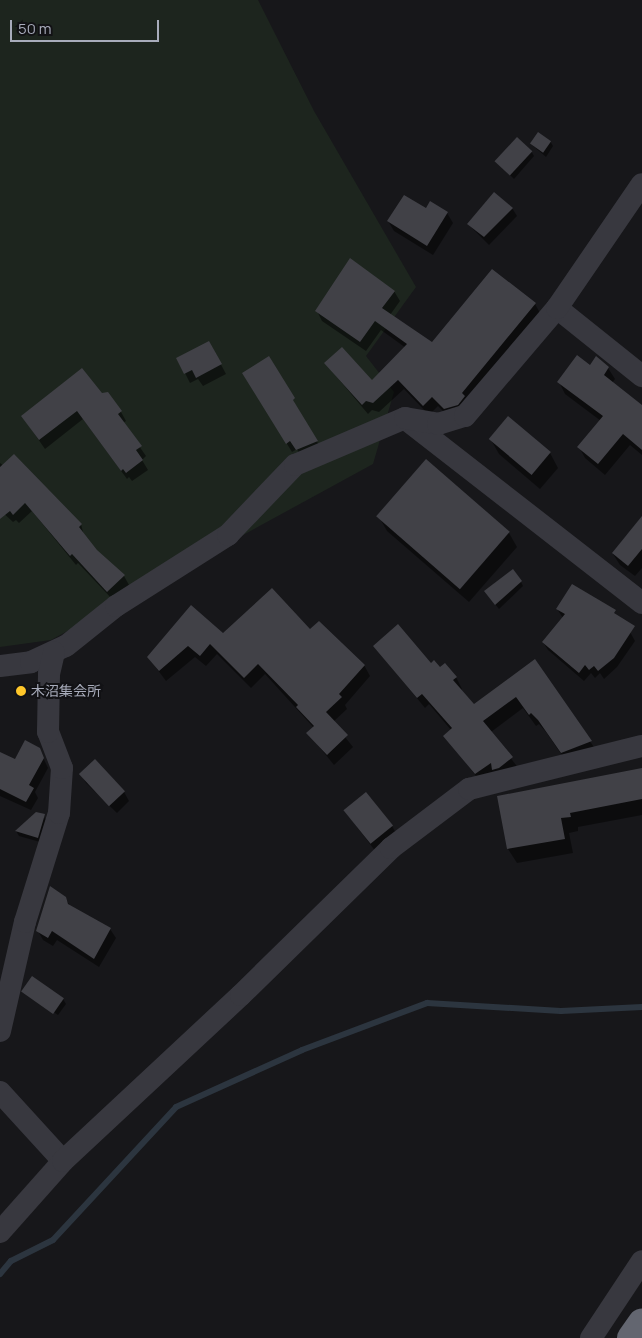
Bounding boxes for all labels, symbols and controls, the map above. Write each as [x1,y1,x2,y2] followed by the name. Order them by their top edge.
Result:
[12,10,161,42] scale bar
[18,18,52,39] text: 50 m
[31,683,101,699] place label: 木沼集会所
[15,685,27,697] marker: 木沼集会所

